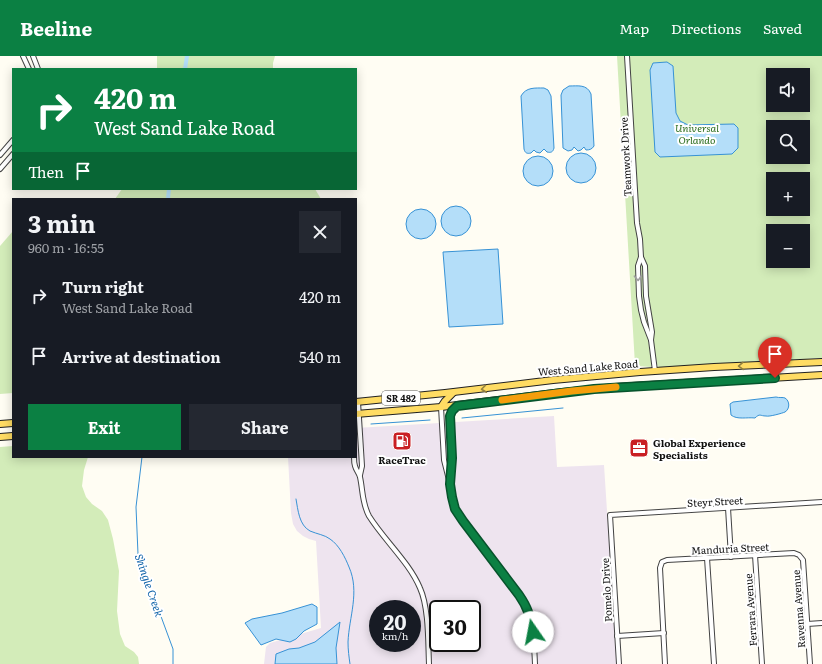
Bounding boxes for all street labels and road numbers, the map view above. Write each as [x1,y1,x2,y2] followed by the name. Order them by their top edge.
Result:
[615,117,635,197] street label: Teamwork Drive
[537,355,639,379] street label: West Sand Lake Road
[382,391,420,405] road number: SR 482
[687,492,743,510] street label: Steyr Street
[691,538,769,558] street label: Manduria Street
[597,558,615,622] street label: Pomelo Drive
[788,569,808,649] street label: Ravenna Avenue
[740,573,760,647] street label: Ferrara Avenue

